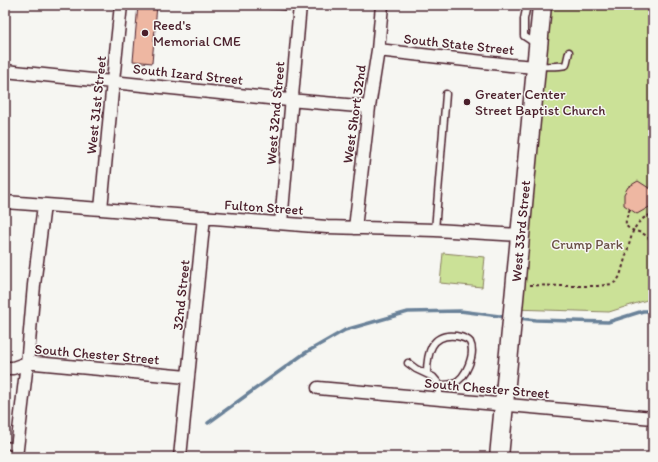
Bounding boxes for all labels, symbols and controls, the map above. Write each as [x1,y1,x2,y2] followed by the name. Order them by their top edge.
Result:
[153,17,241,50] place label: Reed's Memorial CME
[140,28,150,38] marker: Reed's Memorial CME
[403,30,515,59] street label: South State Street
[83,55,110,155] street label: West 31st Street
[132,60,244,89] street label: South Izard Street
[263,61,288,166] street label: West 32nd Street
[339,63,370,165] street label: West Short 32nd
[475,86,605,119] place label: Greater Center Street Baptist Church
[462,97,472,107] marker: Greater Center Street Baptist Church
[508,180,534,283] street label: West 33rd Street
[224,196,304,219] street label: Fulton Street
[551,236,623,253] park label: Crump Park
[169,259,194,331] street label: 32nd Street
[34,341,160,368] street label: South Chester Street
[424,375,550,402] street label: South Chester Street

